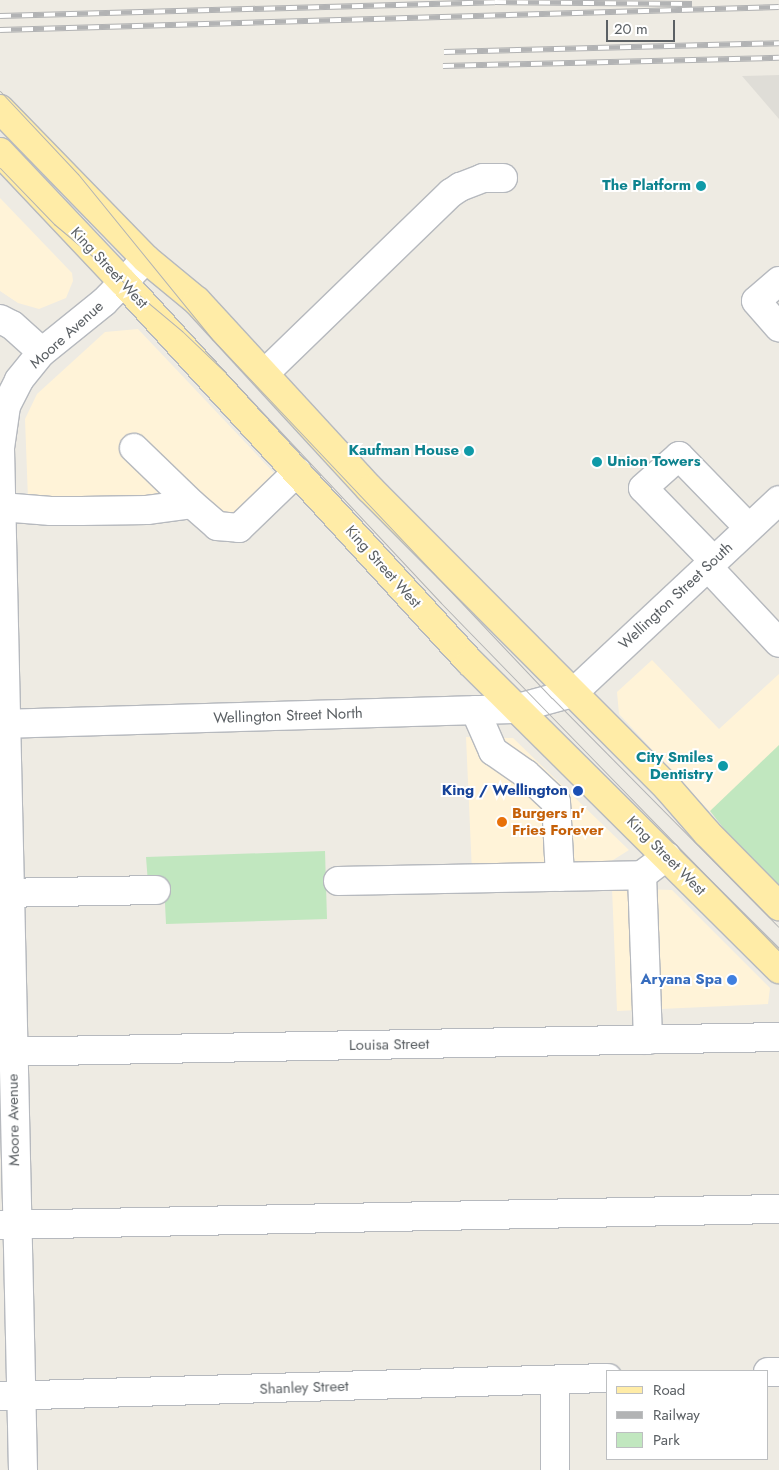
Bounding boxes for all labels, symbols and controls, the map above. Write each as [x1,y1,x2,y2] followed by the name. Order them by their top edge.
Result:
[609,10,678,42] scale bar
[614,18,648,40] text: 20 m
[602,177,691,195] place label: The Platform
[695,180,707,192] marker: The Platform
[67,224,151,312] street label: King Street West
[27,297,107,373] street label: Moore Avenue
[348,442,459,460] place label: Kaufman House
[463,445,475,457] marker: Kaufman House
[607,453,701,471] place label: Union Towers
[591,456,603,468] marker: Union Towers
[341,522,425,612] street label: King Street West
[615,539,737,653] street label: Wellington Street South
[213,704,363,728] street label: Wellington Street North
[636,748,713,783] place label: City Smiles Dentistry
[717,760,729,772] marker: City Smiles Dentistry
[442,782,568,800] place label: King / Wellington
[572,785,584,797] marker: King / Wellington
[512,804,604,839] place label: Burgers n' Fries Forever
[623,813,709,899] street label: King Street West
[496,816,508,828] marker: Burgers n' Fries Forever
[641,971,722,989] place label: Aryana Spa
[726,974,738,986] marker: Aryana Spa
[349,1035,429,1055] street label: Louisa Street
[4,1074,24,1166] street label: Moore Avenue
[606,1370,769,1460] legend
[259,1377,349,1399] street label: Shanley Street
[653,1379,685,1401] text: Road
[653,1404,700,1426] text: Railway
[653,1429,680,1451] text: Park

